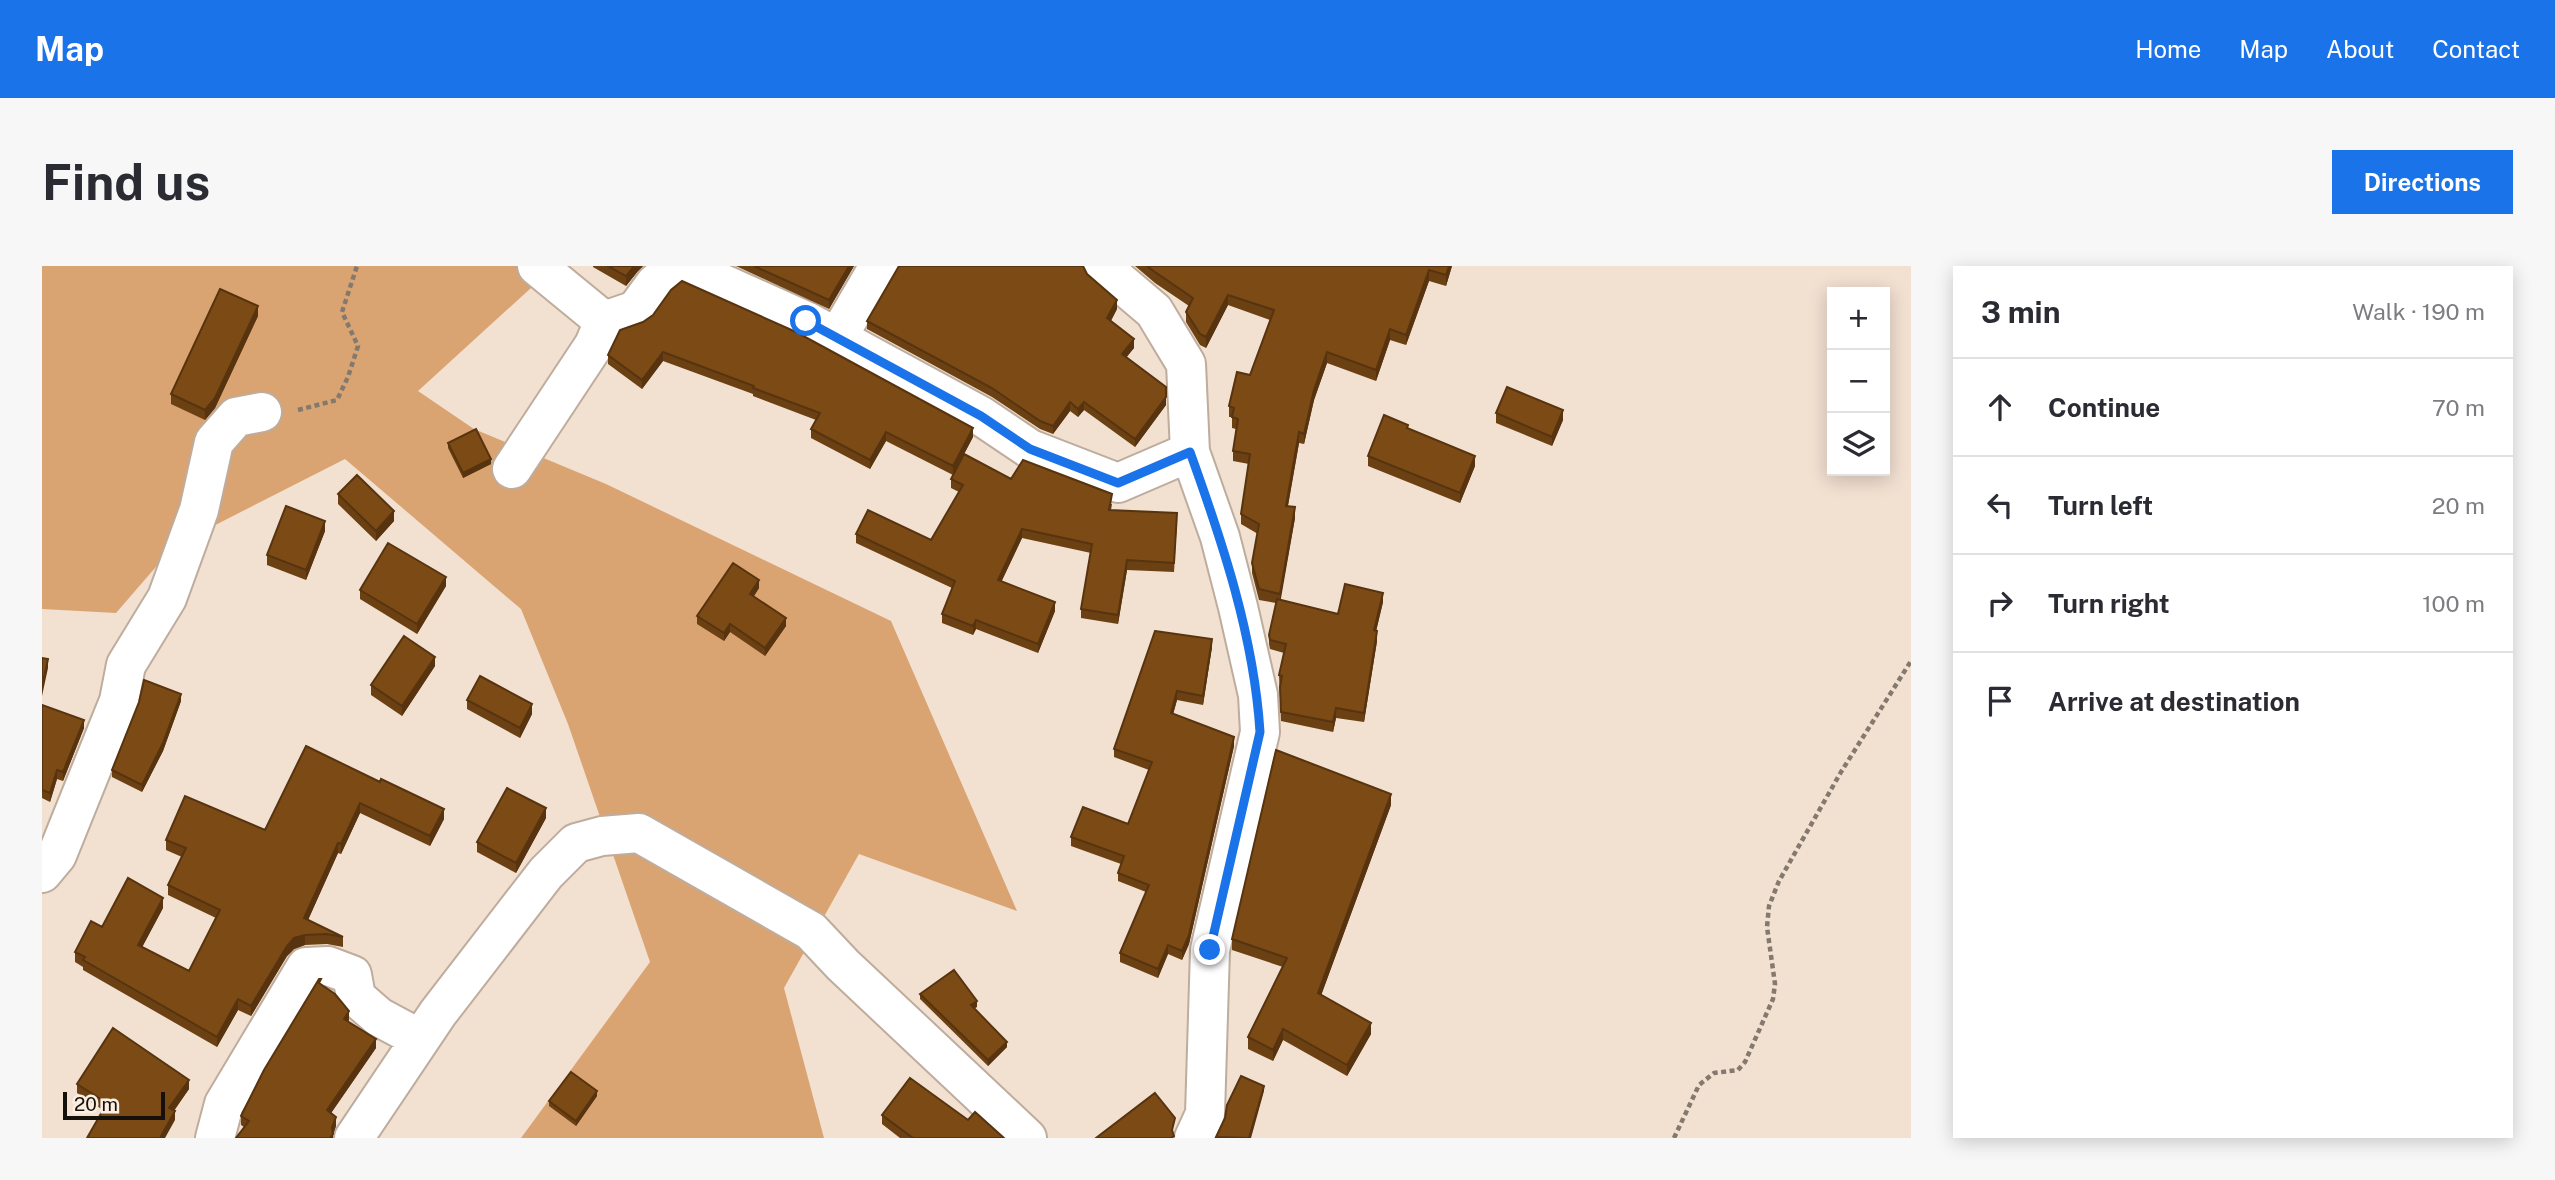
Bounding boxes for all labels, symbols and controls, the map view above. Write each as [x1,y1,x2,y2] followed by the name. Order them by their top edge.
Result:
[35,30,104,68] text: Map
[2135,35,2201,63] text: Home
[2239,35,2288,63] text: Map
[2326,35,2394,63] text: About
[2432,35,2520,63] text: Contact
[2332,150,2513,214] button: Directions
[42,153,210,211] text: Find us
[1827,287,1890,476] map controls
[1827,287,1890,350] button: +
[1981,294,2060,330] text: 3 min
[2352,298,2485,325] text: Walk · 190 m
[790,305,821,336] route start
[1827,350,1890,413] button: −
[1981,388,2019,426] icon: ahead
[2048,392,2160,423] text: Continue
[2432,394,2485,421] text: 70 m
[1827,413,1890,476] button: layers
[1981,486,2019,524] icon: left
[2048,490,2153,521] text: Turn left
[2432,492,2485,519] text: 20 m
[1981,584,2019,622] icon: right
[2048,588,2170,619] text: Turn right
[2422,590,2485,617] text: 100 m
[1981,682,2019,720] icon: arrive
[2048,686,2300,717] text: Arrive at destination
[1194,934,1225,965] route end
[63,1089,164,1121] scale bar
[74,1093,118,1115] text: 20 m

